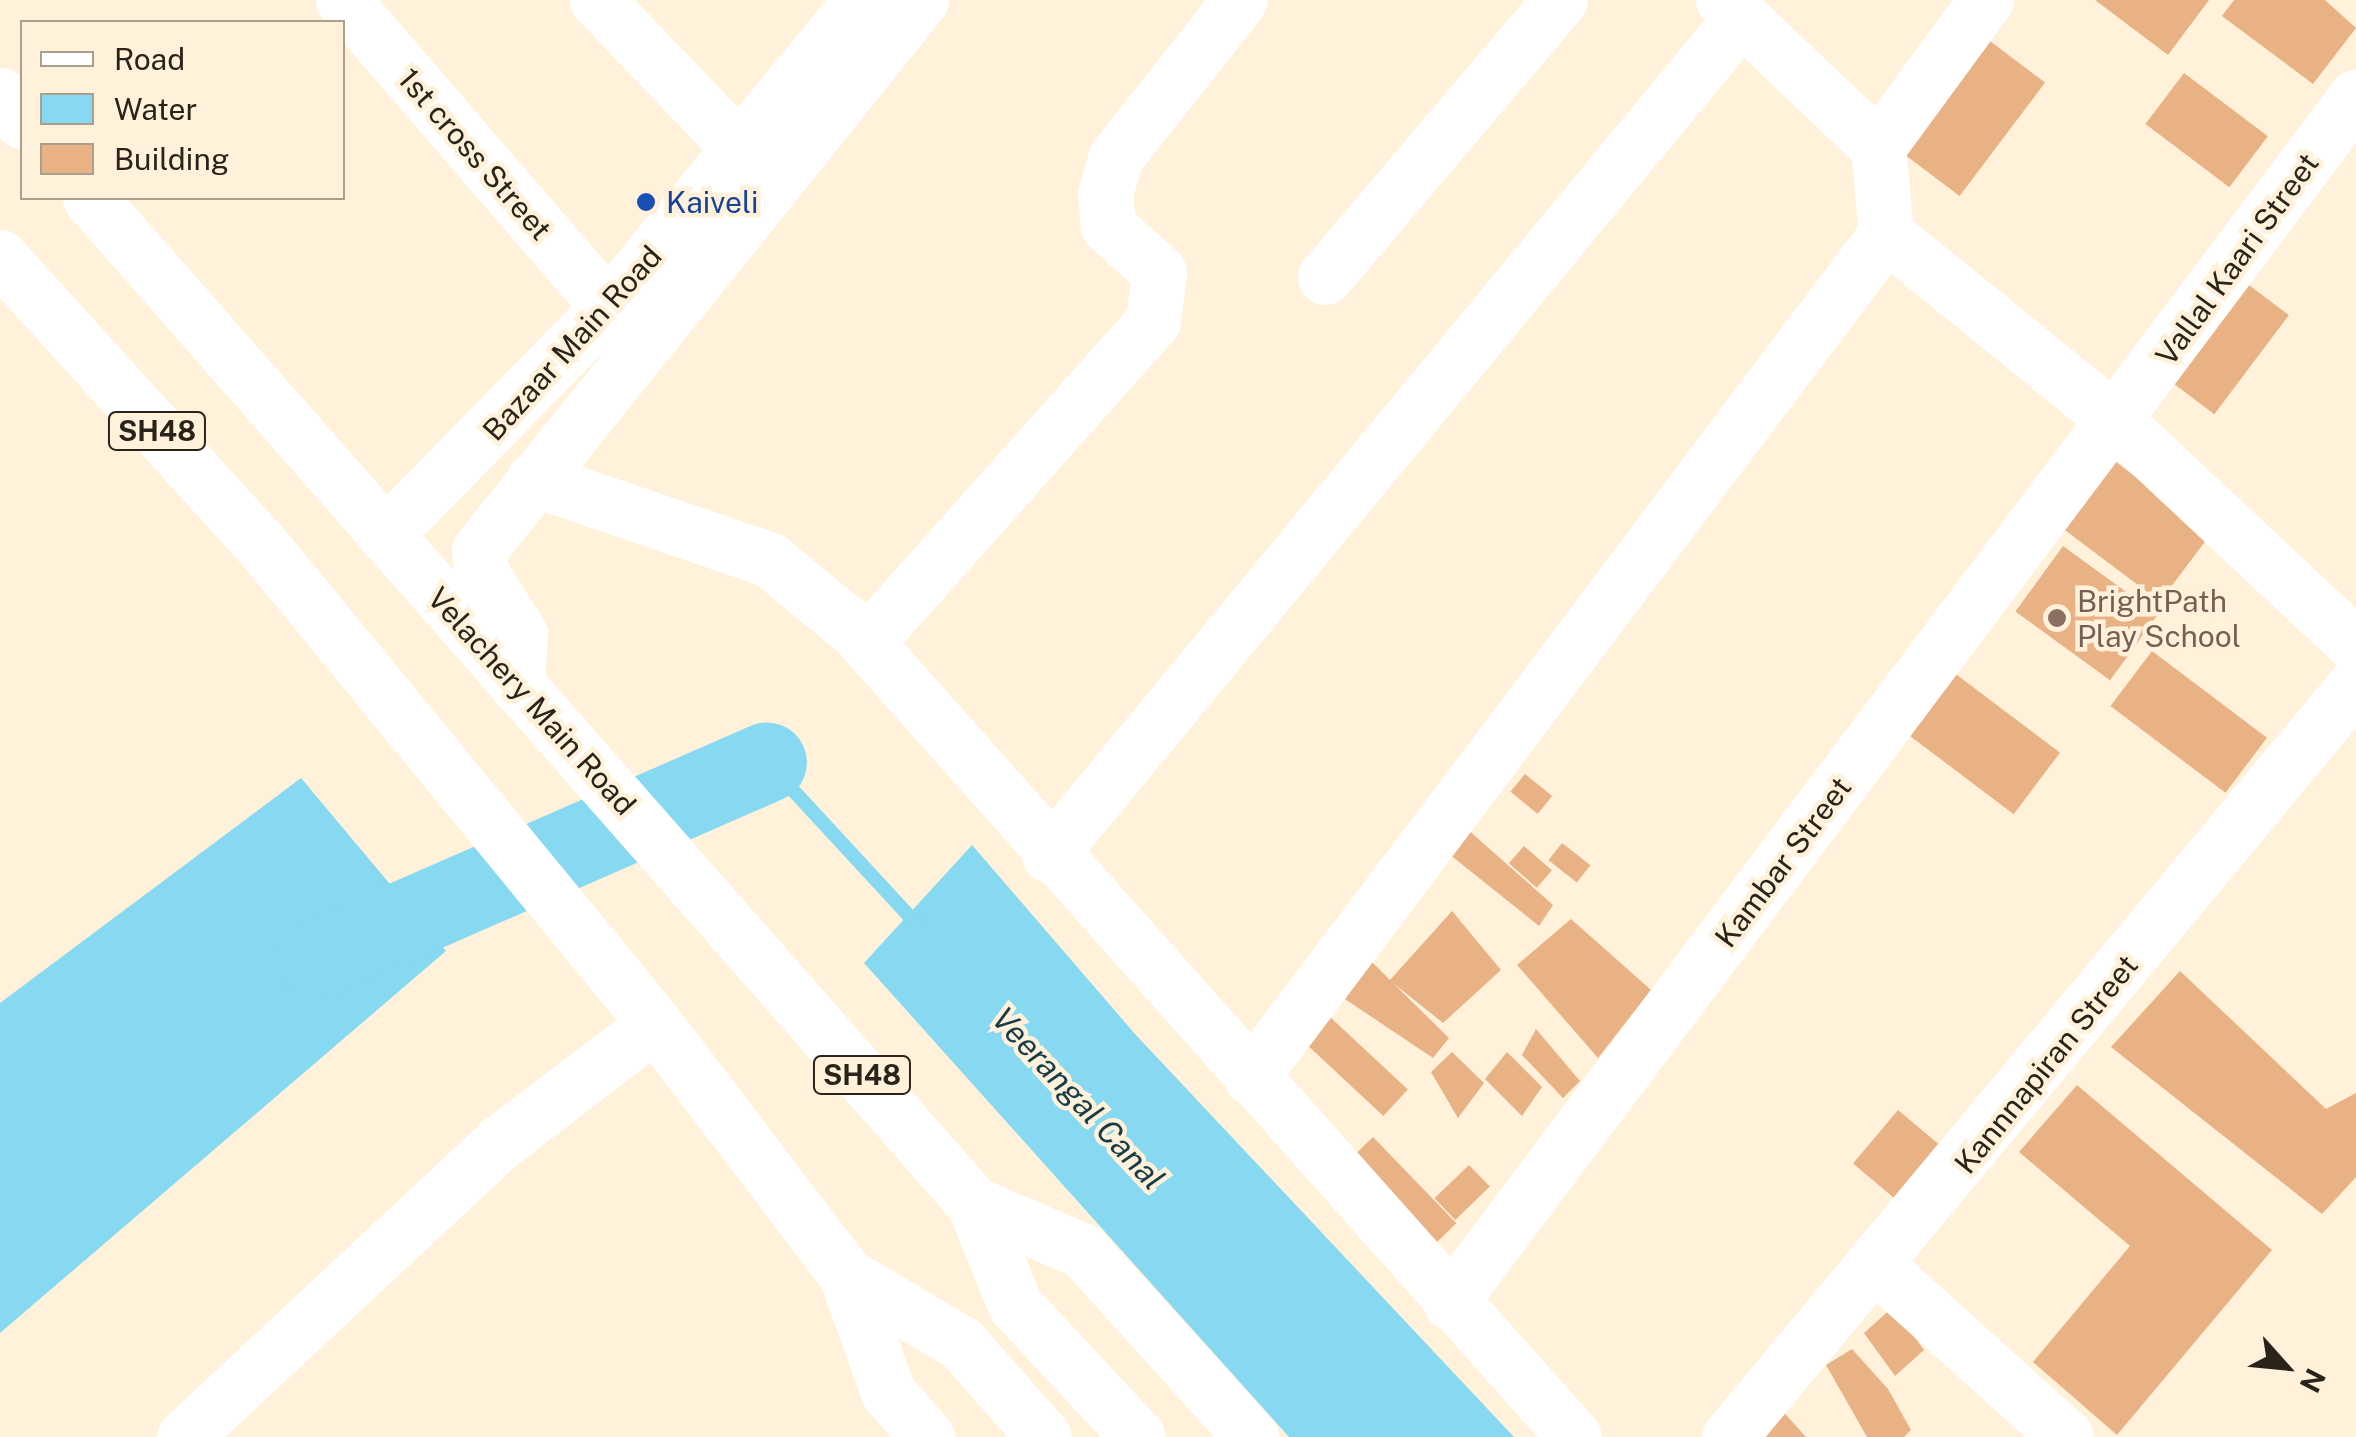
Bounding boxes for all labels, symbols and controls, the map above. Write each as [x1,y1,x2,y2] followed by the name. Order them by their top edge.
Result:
[20,20,345,200] legend
[114,41,185,77] text: Road
[391,61,559,247] street label: 1st cross Street
[114,91,197,127] text: Water
[114,141,229,177] text: Building
[2148,146,2326,372] street label: Vallal Kaari Street
[666,184,758,220] place label: Kaiveli
[635,191,657,213] marker: Kaiveli
[475,238,669,448] street label: Bazaar Main Road
[107,408,207,454] road number: SH48
[420,580,644,822] street label: Velachery Main Road
[2077,583,2241,654] place label: BrightPath Play School
[2046,607,2068,629] marker: BrightPath Play School
[1707,770,1859,954] street label: Kambar Street
[1947,947,2145,1181] street label: Kannnapiran Street
[984,1000,1172,1198] water label: Veerangal Canal
[812,1052,912,1098] road number: SH48
[2236,1317,2336,1417] north arrow
[2294,1364,2333,1398] text: N

